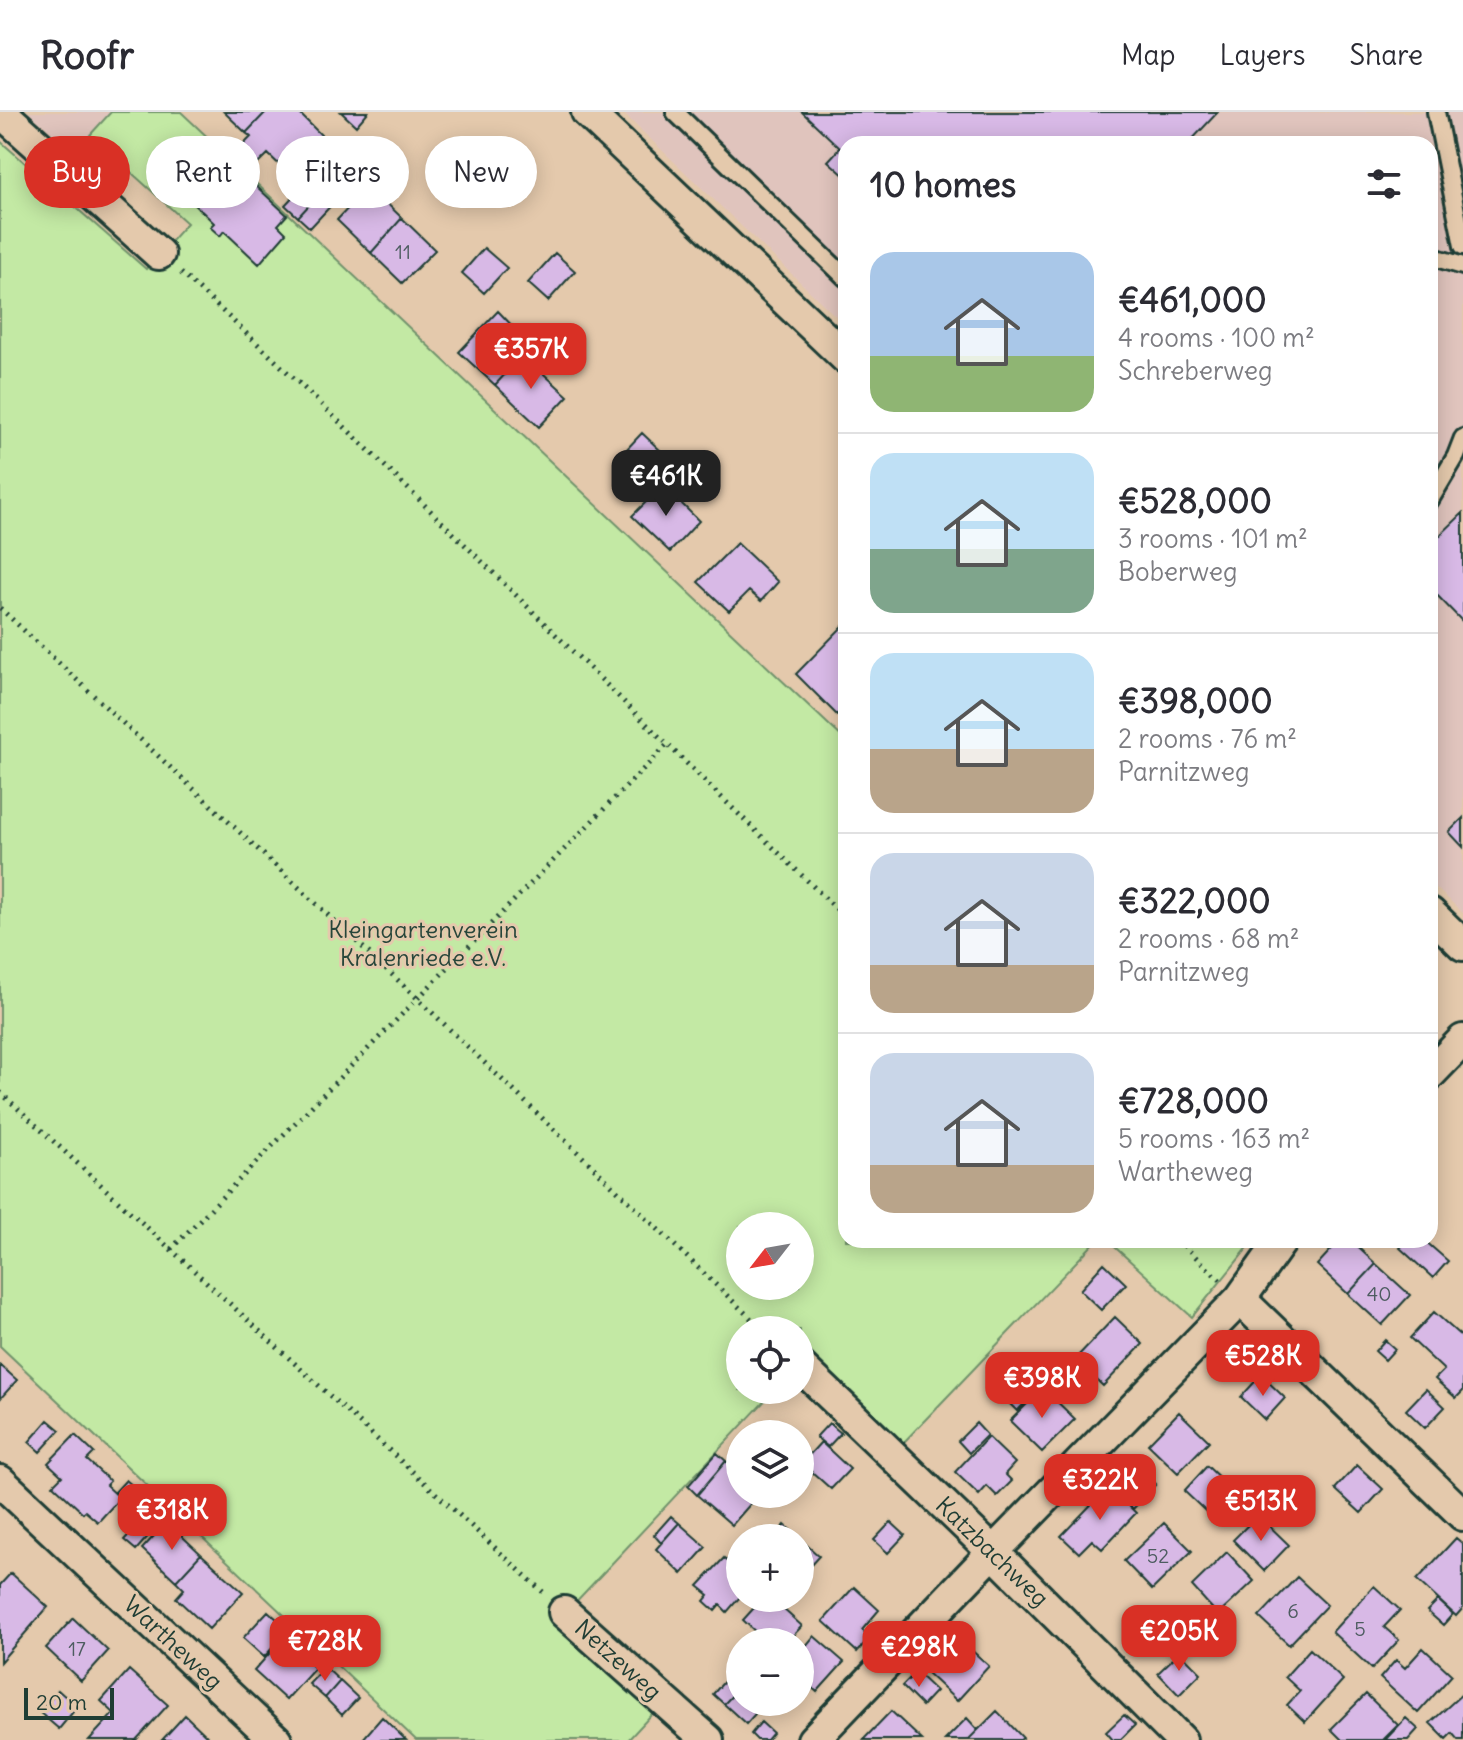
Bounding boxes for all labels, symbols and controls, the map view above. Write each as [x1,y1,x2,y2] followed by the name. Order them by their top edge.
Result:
[40,32,134,79] text: Roofr
[1121,37,1176,73] text: Map
[1220,37,1306,73] text: Layers
[1350,37,1423,73] text: Share
[24,136,130,208] chip: Buy
[146,136,260,208] chip: Rent
[276,136,409,208] chip: Filters
[425,136,537,208] chip: New
[1362,162,1406,206] icon: filters
[870,163,1016,206] text: 10 homes
[395,239,411,264] house number: 11
[1118,278,1267,321] text: €461,000
[934,284,1030,380] icon: home
[1118,321,1315,354] text: 4 rooms · 100 m²
[475,323,587,391] pin: €357K
[493,332,569,365] text: €357K
[1118,354,1272,387] text: Schreberweg
[610,450,722,518] pin: €461K
[630,459,702,492] text: €461K
[1118,479,1272,522] text: €528,000
[934,485,1030,581] icon: home
[1118,522,1308,555] text: 3 rooms · 101 m²
[1118,555,1238,588] text: Boberweg
[1118,679,1273,722] text: €398,000
[934,685,1030,781] icon: home
[1118,722,1297,755] text: 2 rooms · 76 m²
[1118,755,1249,788] text: Parnitzweg
[1118,879,1271,922] text: €322,000
[934,885,1030,981] icon: home
[328,914,518,972] park label: Kleingartenverein Kralenriede e.V.
[1118,922,1300,955] text: 2 rooms · 68 m²
[1118,955,1249,988] text: Parnitzweg
[1118,1079,1269,1122] text: €728,000
[934,1085,1030,1181] icon: home
[1118,1122,1310,1155] text: 5 rooms · 163 m²
[1118,1155,1253,1188] text: Wartheweg
[726,1212,814,1300] north arrow
[726,1212,814,1716] map controls
[1367,1281,1391,1306] house number: 40
[726,1316,814,1404] button: locate
[1207,1330,1319,1398] pin: €528K
[1225,1339,1301,1372] text: €528K
[986,1352,1098,1420] pin: €398K
[1003,1361,1081,1394] text: €398K
[726,1420,814,1508] button: layers
[1044,1454,1156,1522] pin: €322K
[1062,1463,1138,1496] text: €322K
[1205,1475,1317,1543] pin: €513K
[116,1484,228,1552] pin: €318K
[1225,1484,1297,1517] text: €513K
[930,1490,1056,1613] street label: Katzbachweg
[136,1493,208,1526] text: €318K
[726,1524,814,1612] button: +
[1147,1543,1169,1568] house number: 52
[118,1589,229,1696] street label: Wartheweg
[1287,1598,1299,1623] house number: 6
[1123,1605,1235,1673] pin: €205K
[569,1612,668,1706] street label: Netzeweg
[1139,1614,1219,1647] text: €205K
[269,1615,381,1683] pin: €728K
[1354,1616,1366,1641] house number: 5
[863,1621,975,1689] pin: €298K
[288,1624,362,1657] text: €728K
[726,1628,814,1716] button: −
[881,1630,957,1663] text: €298K
[68,1636,86,1661] house number: 17
[24,1684,114,1720] scale bar
[36,1688,87,1716] text: 20 m

